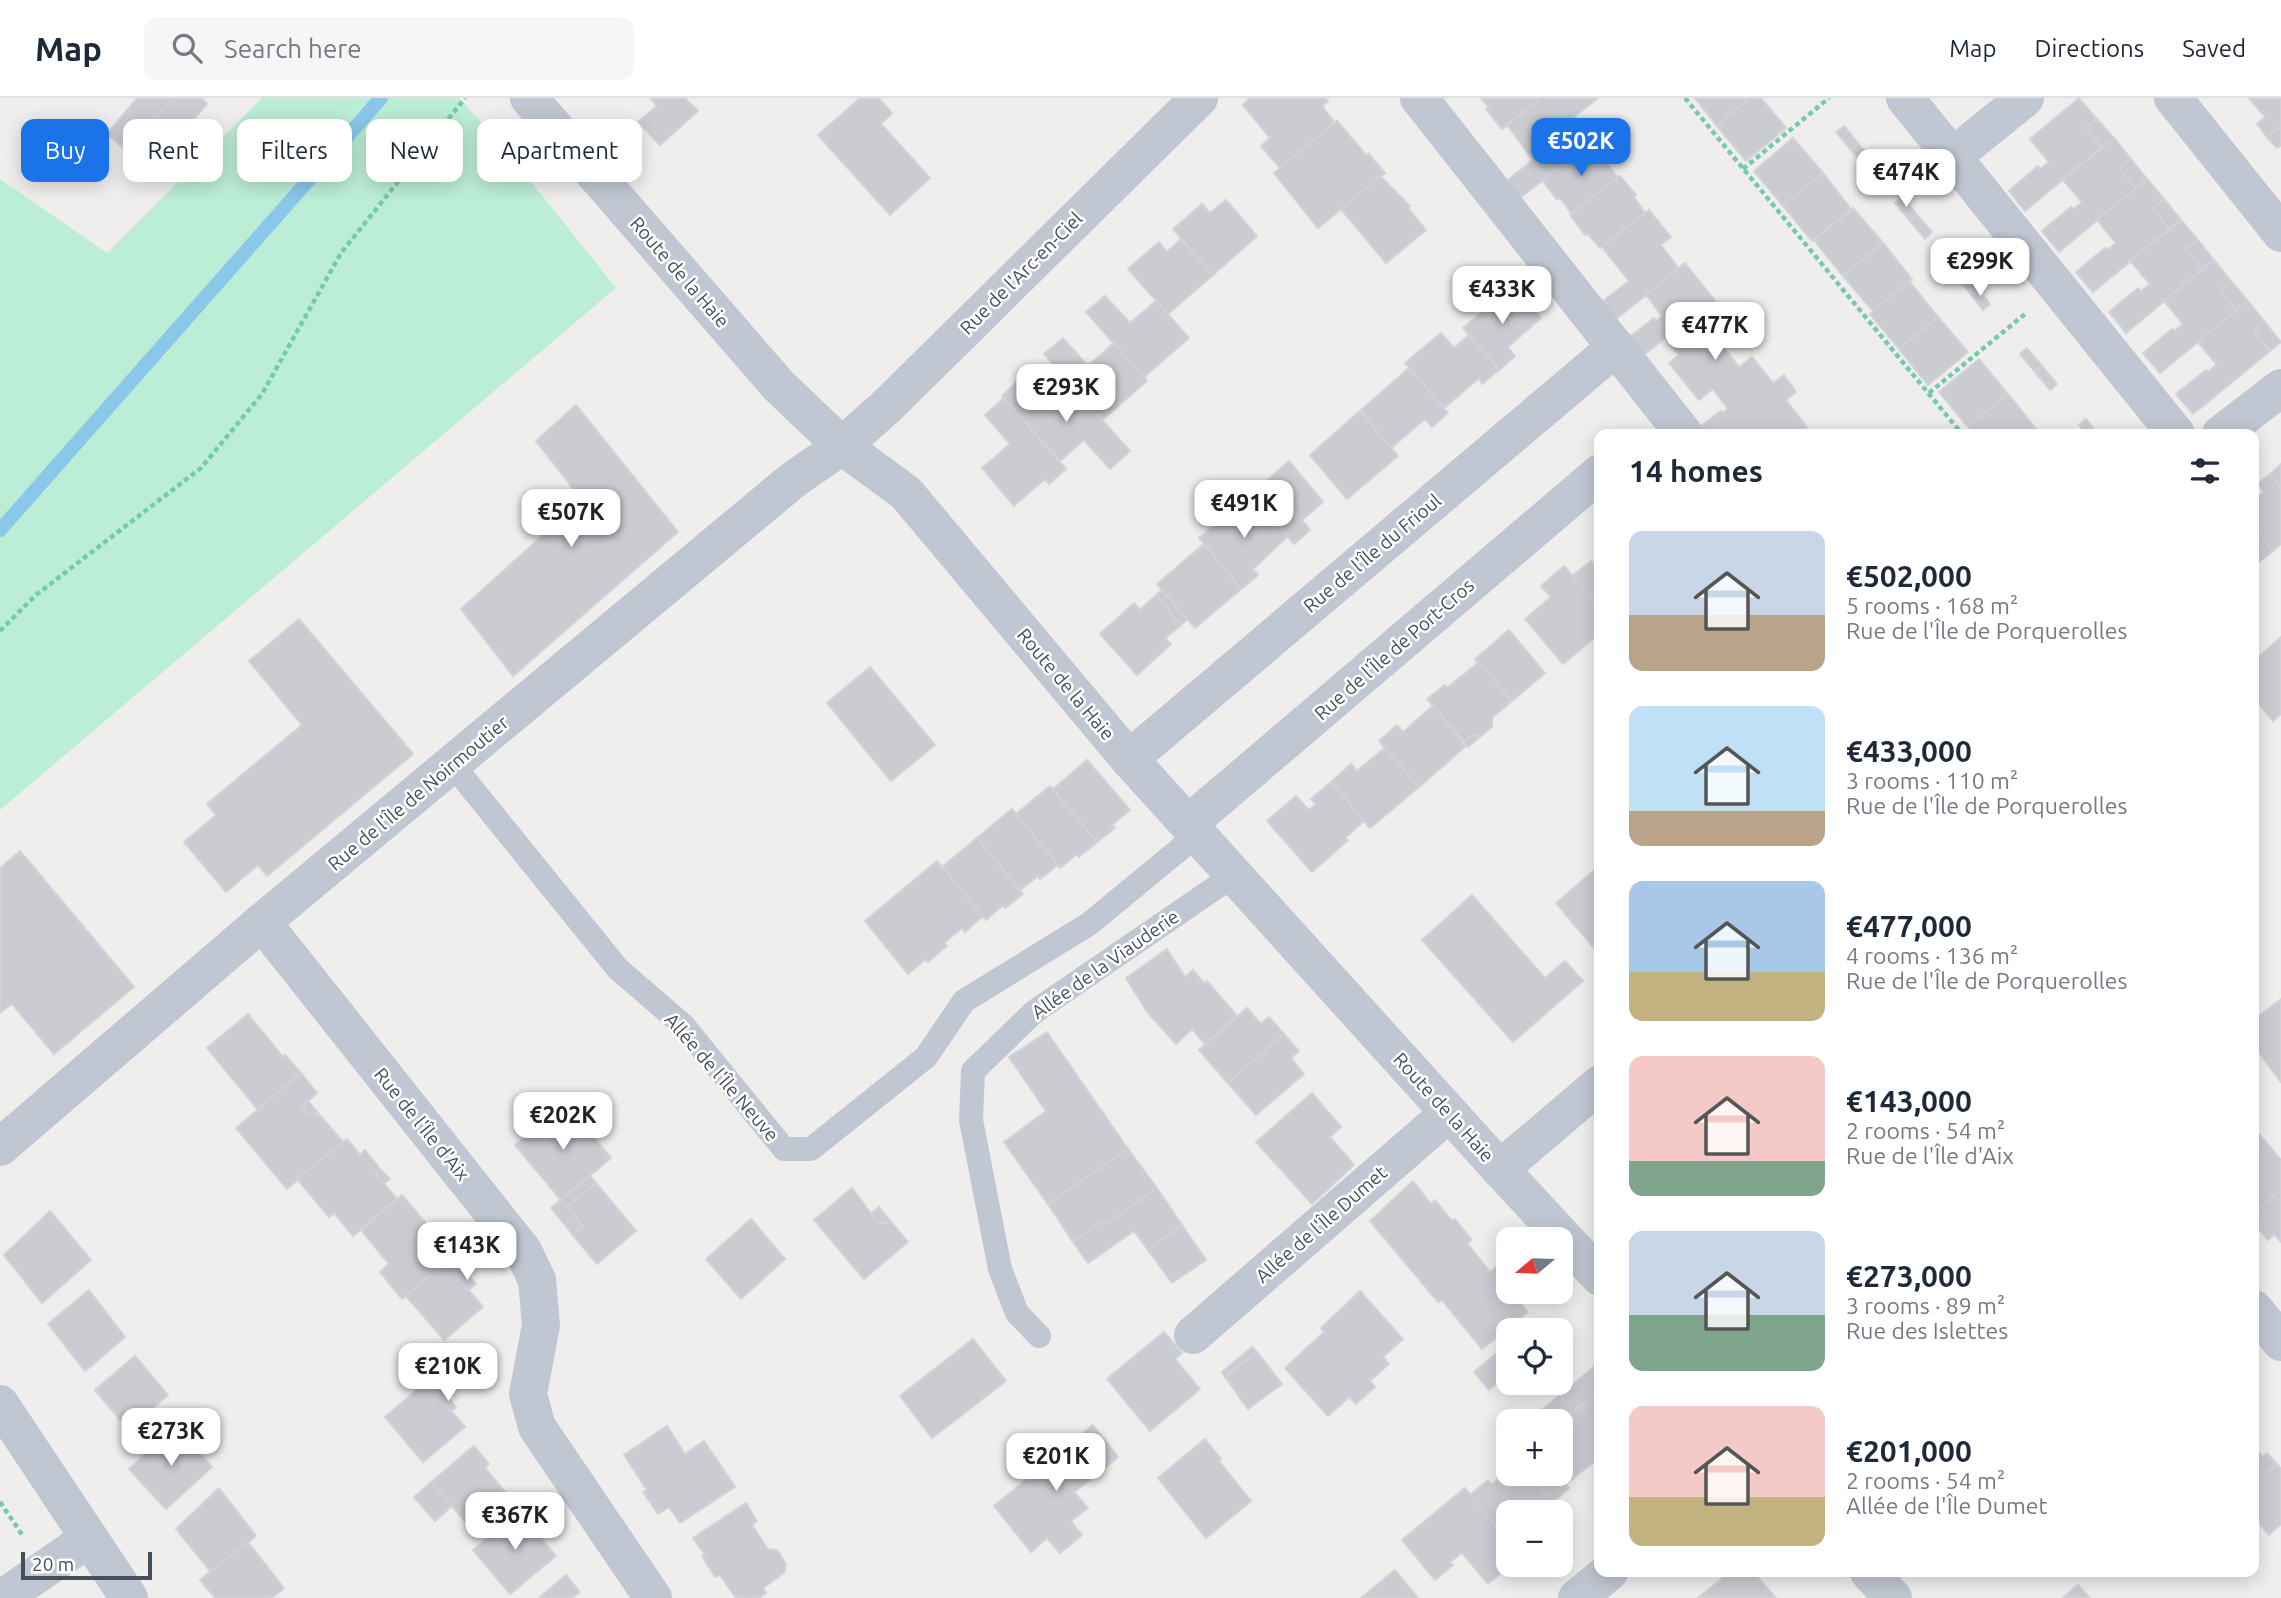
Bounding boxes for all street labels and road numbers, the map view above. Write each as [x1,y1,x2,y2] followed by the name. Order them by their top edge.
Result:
[955,207,1087,339] street label: Rue de l'Arc-en-Ciel
[626,212,734,332] street label: Route de la Haie
[1299,489,1445,617] street label: Rue de l'Île du Frioul
[1310,574,1478,724] street label: Rue de l'Île de Port-Cros
[1013,624,1119,744] street label: Route de la Haie
[323,711,513,875] street label: Rue de l'Île de Noirmoutier
[1027,905,1183,1023] street label: Allée de la Viauderie
[660,1008,784,1146] street label: Allée de l'Île Neuve
[1389,1048,1499,1166] street label: Route de la Haie
[370,1063,474,1185] street label: Rue de l'Île d'Aix
[1251,1161,1391,1287] street label: Allée de l'Île Dumet

